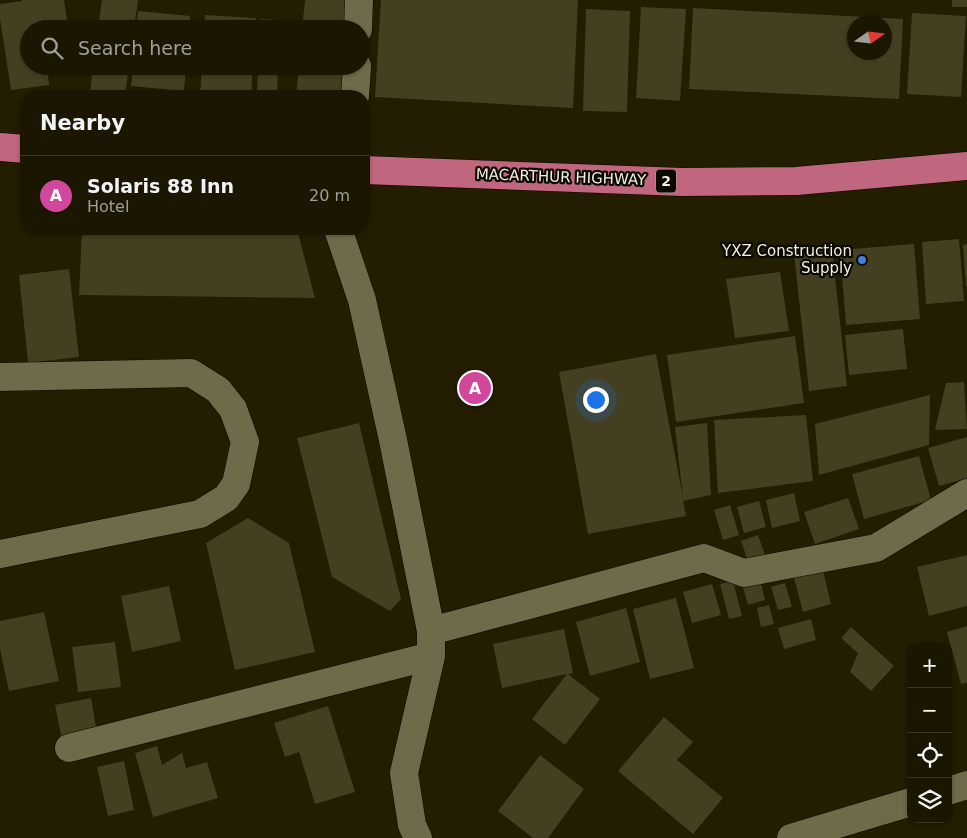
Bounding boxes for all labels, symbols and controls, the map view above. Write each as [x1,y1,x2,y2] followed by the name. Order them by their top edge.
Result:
[847,15,892,60] north arrow
[20,20,370,75] search box
[38,34,66,62] icon: search
[78,37,192,59] text: Search here
[40,111,125,135] text: Nearby
[475,165,647,189] street label: MACARTHUR HIGHWAY
[656,170,676,192] road number: 2
[87,175,234,197] text: Solaris 88 Inn
[50,186,62,205] text: A
[309,186,350,205] text: 20 m
[87,197,129,216] text: Hotel
[721,242,852,277] place label: YXZ Construction Supply
[856,254,868,266] marker: YXZ Construction Supply
[459,369,491,407] pin: A
[583,387,609,413] your location
[907,643,952,823] map controls
[907,643,952,688] button: +
[907,688,952,733] button: −
[907,733,952,778] button: locate
[907,778,952,823] button: layers

